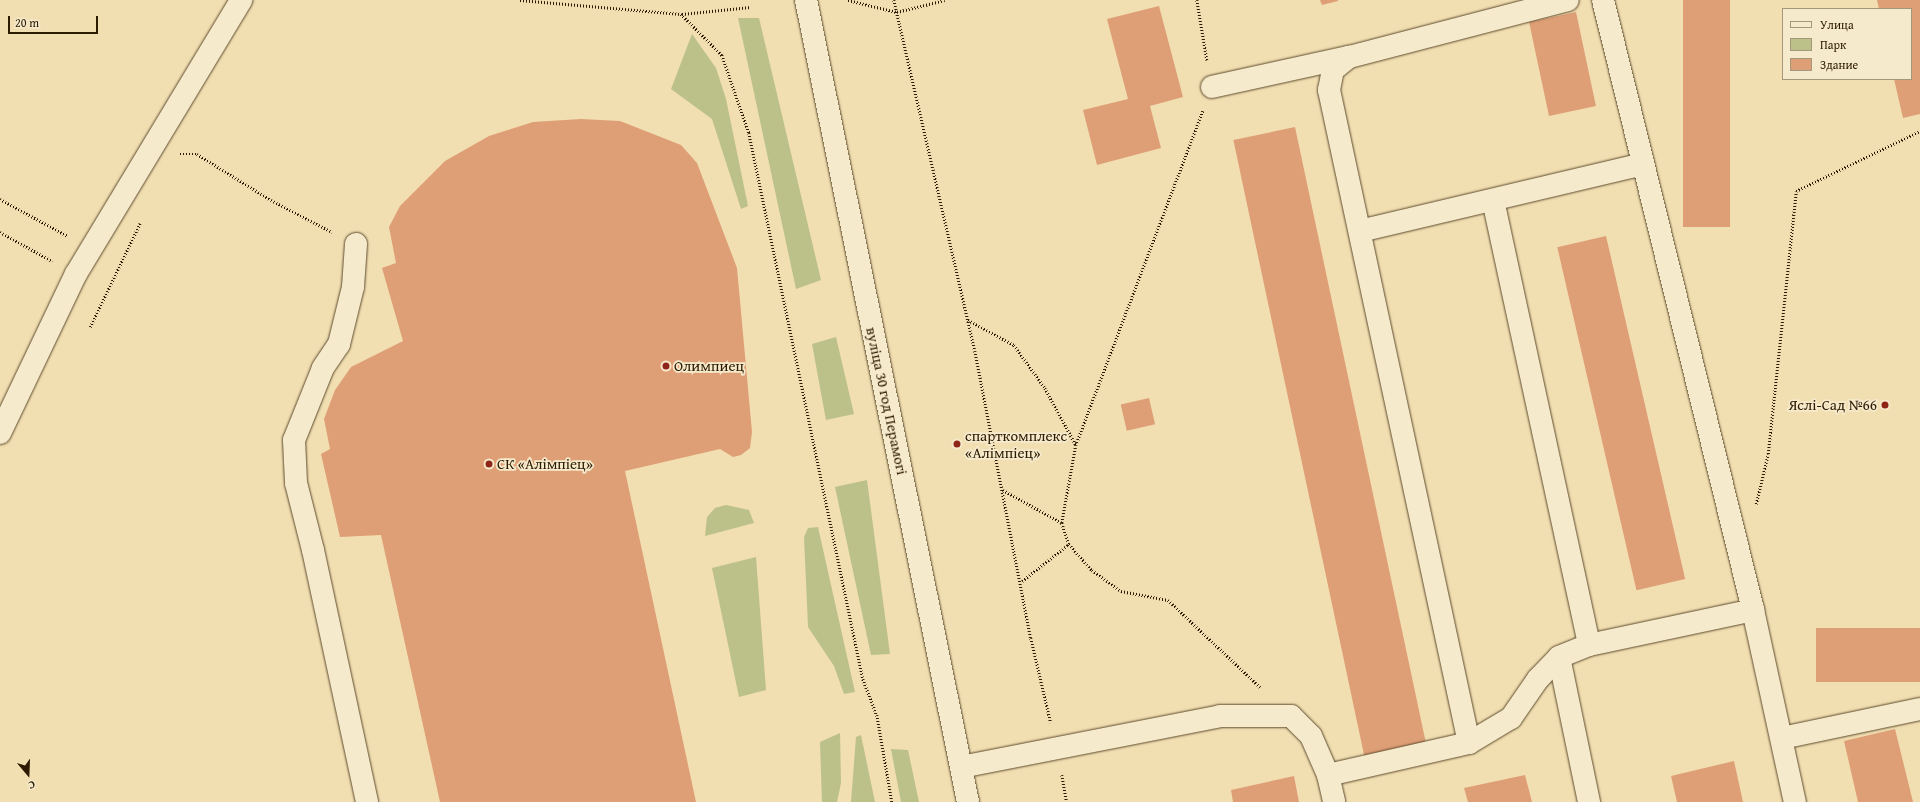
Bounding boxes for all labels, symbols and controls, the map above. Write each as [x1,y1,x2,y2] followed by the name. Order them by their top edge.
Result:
[10,8,100,34] scale bar
[1782,8,1912,80] legend
[15,14,39,31] text: 20 m
[1820,16,1854,33] text: Улица
[1820,36,1846,53] text: Парк
[1820,56,1858,73] text: Здание
[863,326,911,476] street label: вуліца 30 год Перамогі
[674,357,744,375] place label: Олимпиец
[661,361,671,371] marker: Олимпиец
[1789,396,1877,414] place label: Яслі-Сад №66
[1880,400,1890,410] marker: Яслі-Сад №66
[965,426,1067,461] place label: спарткомплекс «Алімпіец»
[952,439,962,449] marker: спарткомплекс «Алімпіец»
[497,455,593,473] place label: СК «Алімпіец»
[484,459,494,469] marker: СК «Алімпіец»
[8,754,48,794] north arrow
[26,777,37,794] text: С

